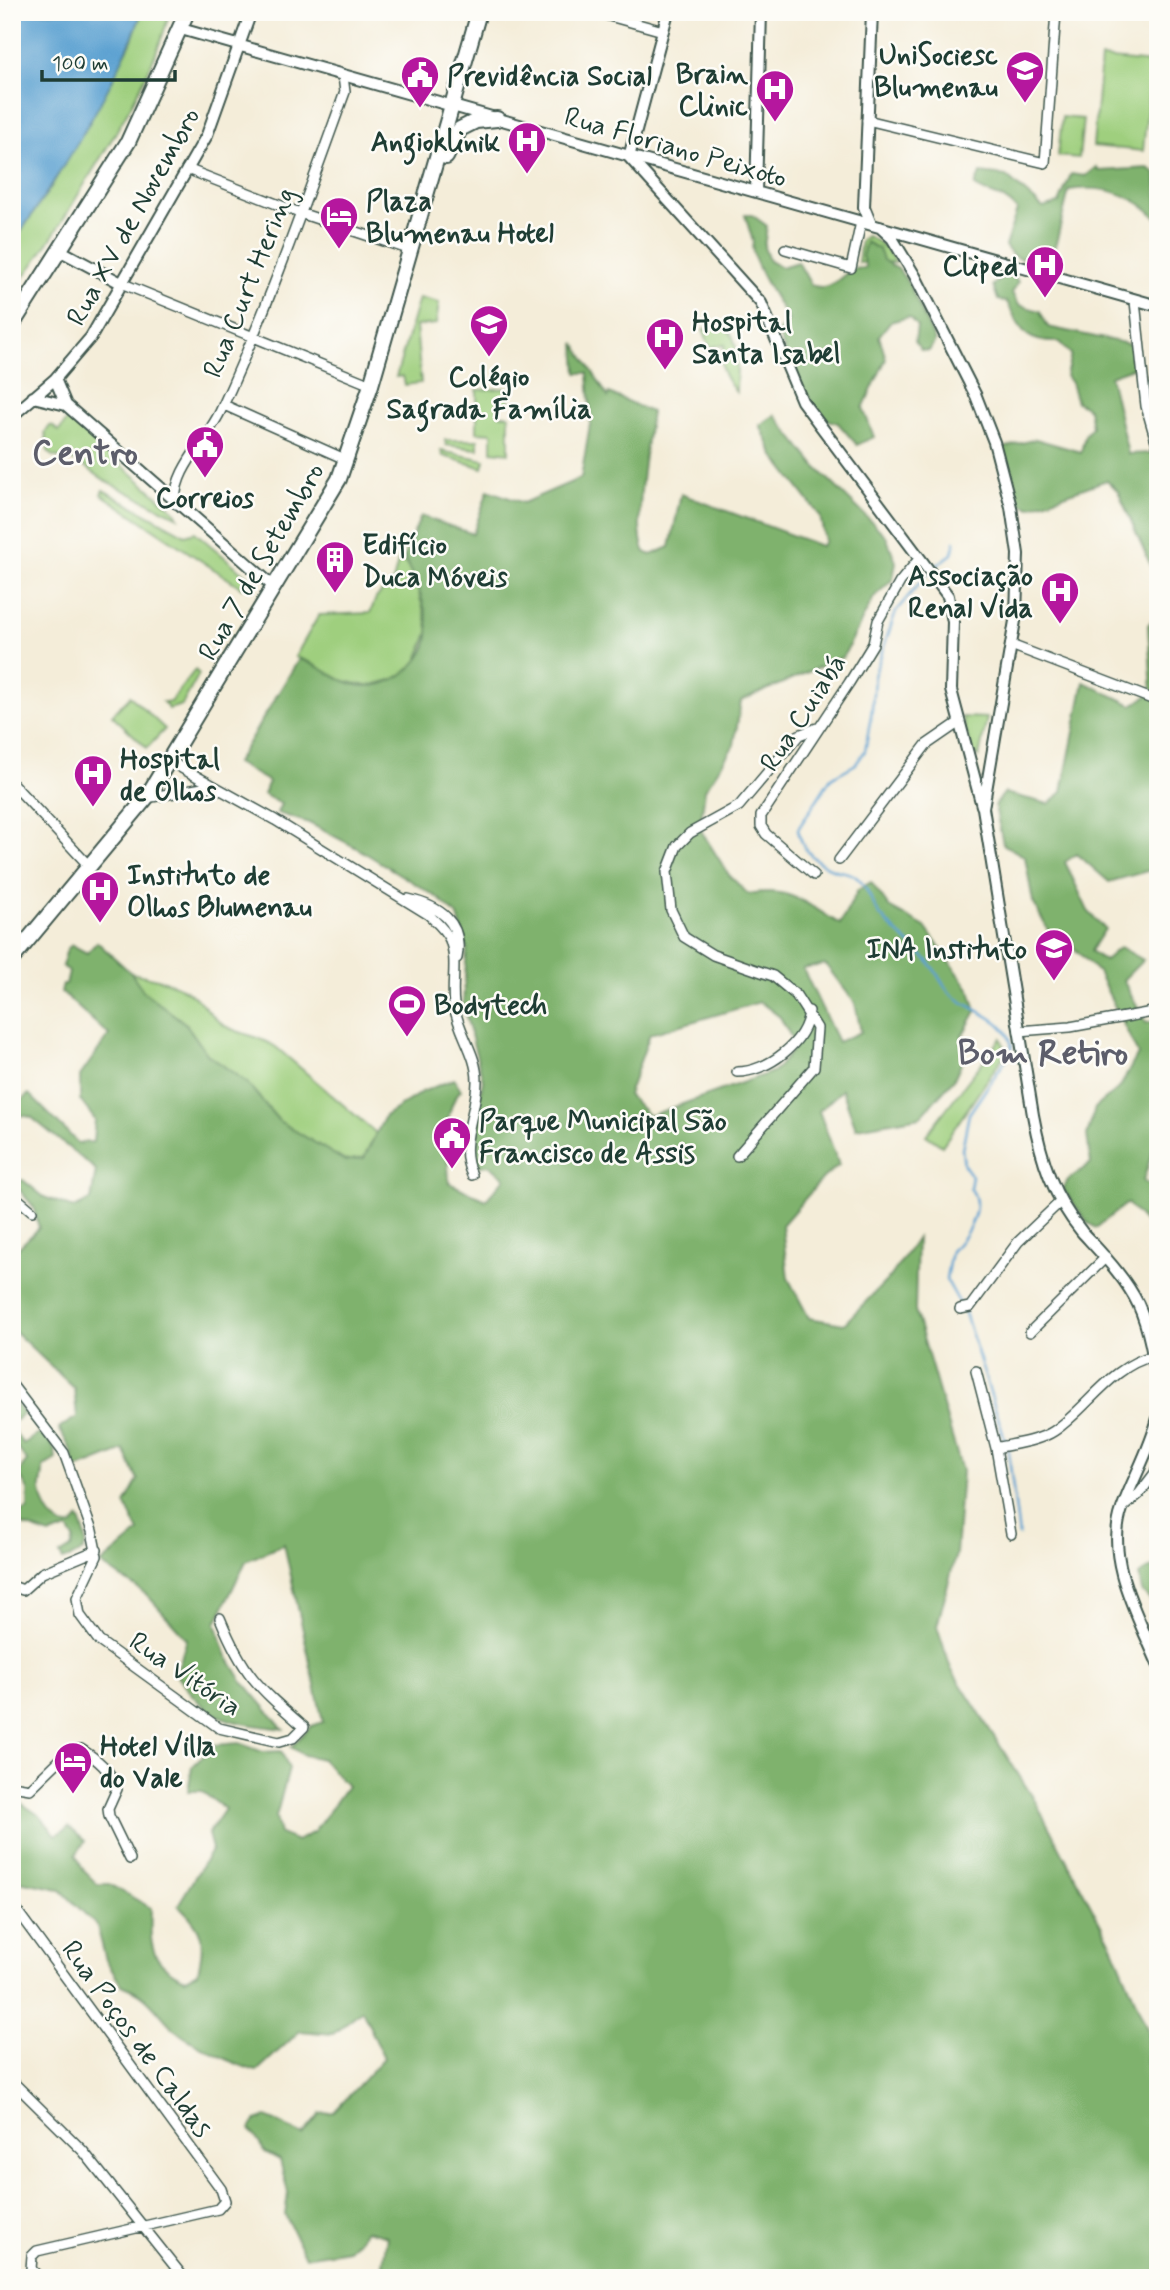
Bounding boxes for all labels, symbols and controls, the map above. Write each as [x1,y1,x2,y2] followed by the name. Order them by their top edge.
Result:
[42,38,175,82] scale bar
[874,38,998,107] place label: UniSociesc Blumenau
[1004,49,1046,104] school or university icon: UniSociesc Blumenau
[52,50,108,78] text: 100 m
[399,54,441,109] public building icon: Previdência Social
[676,57,749,126] place label: Brain Clinic
[447,59,652,96] place label: Previdência Social
[754,68,796,123] hospital icon: Brain Clinic
[560,99,791,198] street label: Rua Floriano Peixoto
[59,101,210,333] street label: Rua XV de Novembro
[506,120,548,175] hospital icon: Angioklinik
[371,125,500,165] place label: Angioklinik
[195,182,305,384] street label: Rua Curt Hering
[366,184,554,253] place label: Plaza Blumenau Hotel
[318,195,360,250] hotel icon: Plaza Blumenau Hotel
[1024,244,1066,299] hospital icon: Cliped
[943,249,1018,286] place label: Cliped
[468,303,510,358] school or university icon: Colégio Sagrada Família
[692,305,840,374] place label: Hospital Santa Isabel
[644,316,686,371] hospital icon: Hospital Santa Isabel
[386,360,592,432] place label: Colégio Sagrada Família
[184,424,226,479] public building icon: Correios
[32,431,138,477] district label: Centro
[190,457,334,668] street label: Rua 7 de Setembro
[156,481,255,518] place label: Correios
[362,528,508,597] place label: Edifício Duca Móveis
[314,539,356,594] building icon: Edifício Duca Móveis
[908,559,1033,628] place label: Associação Renal Vida
[1039,570,1081,625] hospital icon: Associação Renal Vida
[752,647,856,779] street label: Rua Cuiabá
[120,742,220,811] place label: Hospital de Olhos
[72,753,114,808] hospital icon: Hospital de Olhos
[127,858,312,927] place label: Instituto de Olhos Blumenau
[79,869,121,924] hospital icon: Instituto de Olhos Blumenau
[1033,927,1075,982] school or university icon: INA Instituto
[867,932,1027,969] place label: INA Instituto
[386,983,428,1038] sports icon: Bodytech
[434,988,547,1025] place label: Bodytech
[958,1031,1128,1077] district label: Bom Retiro
[479,1104,727,1173] place label: Parque Municipal São Francisco de Assis
[431,1115,473,1170] public building icon: Parque Municipal São Francisco de Assis
[121,1624,248,1726] street label: Rua Vitória
[100,1729,216,1798] place label: Hotel Villa do Vale
[52,1740,94,1795] hotel icon: Hotel Villa do Vale
[52,1933,220,2146] street label: Rua Poços de Caldas

